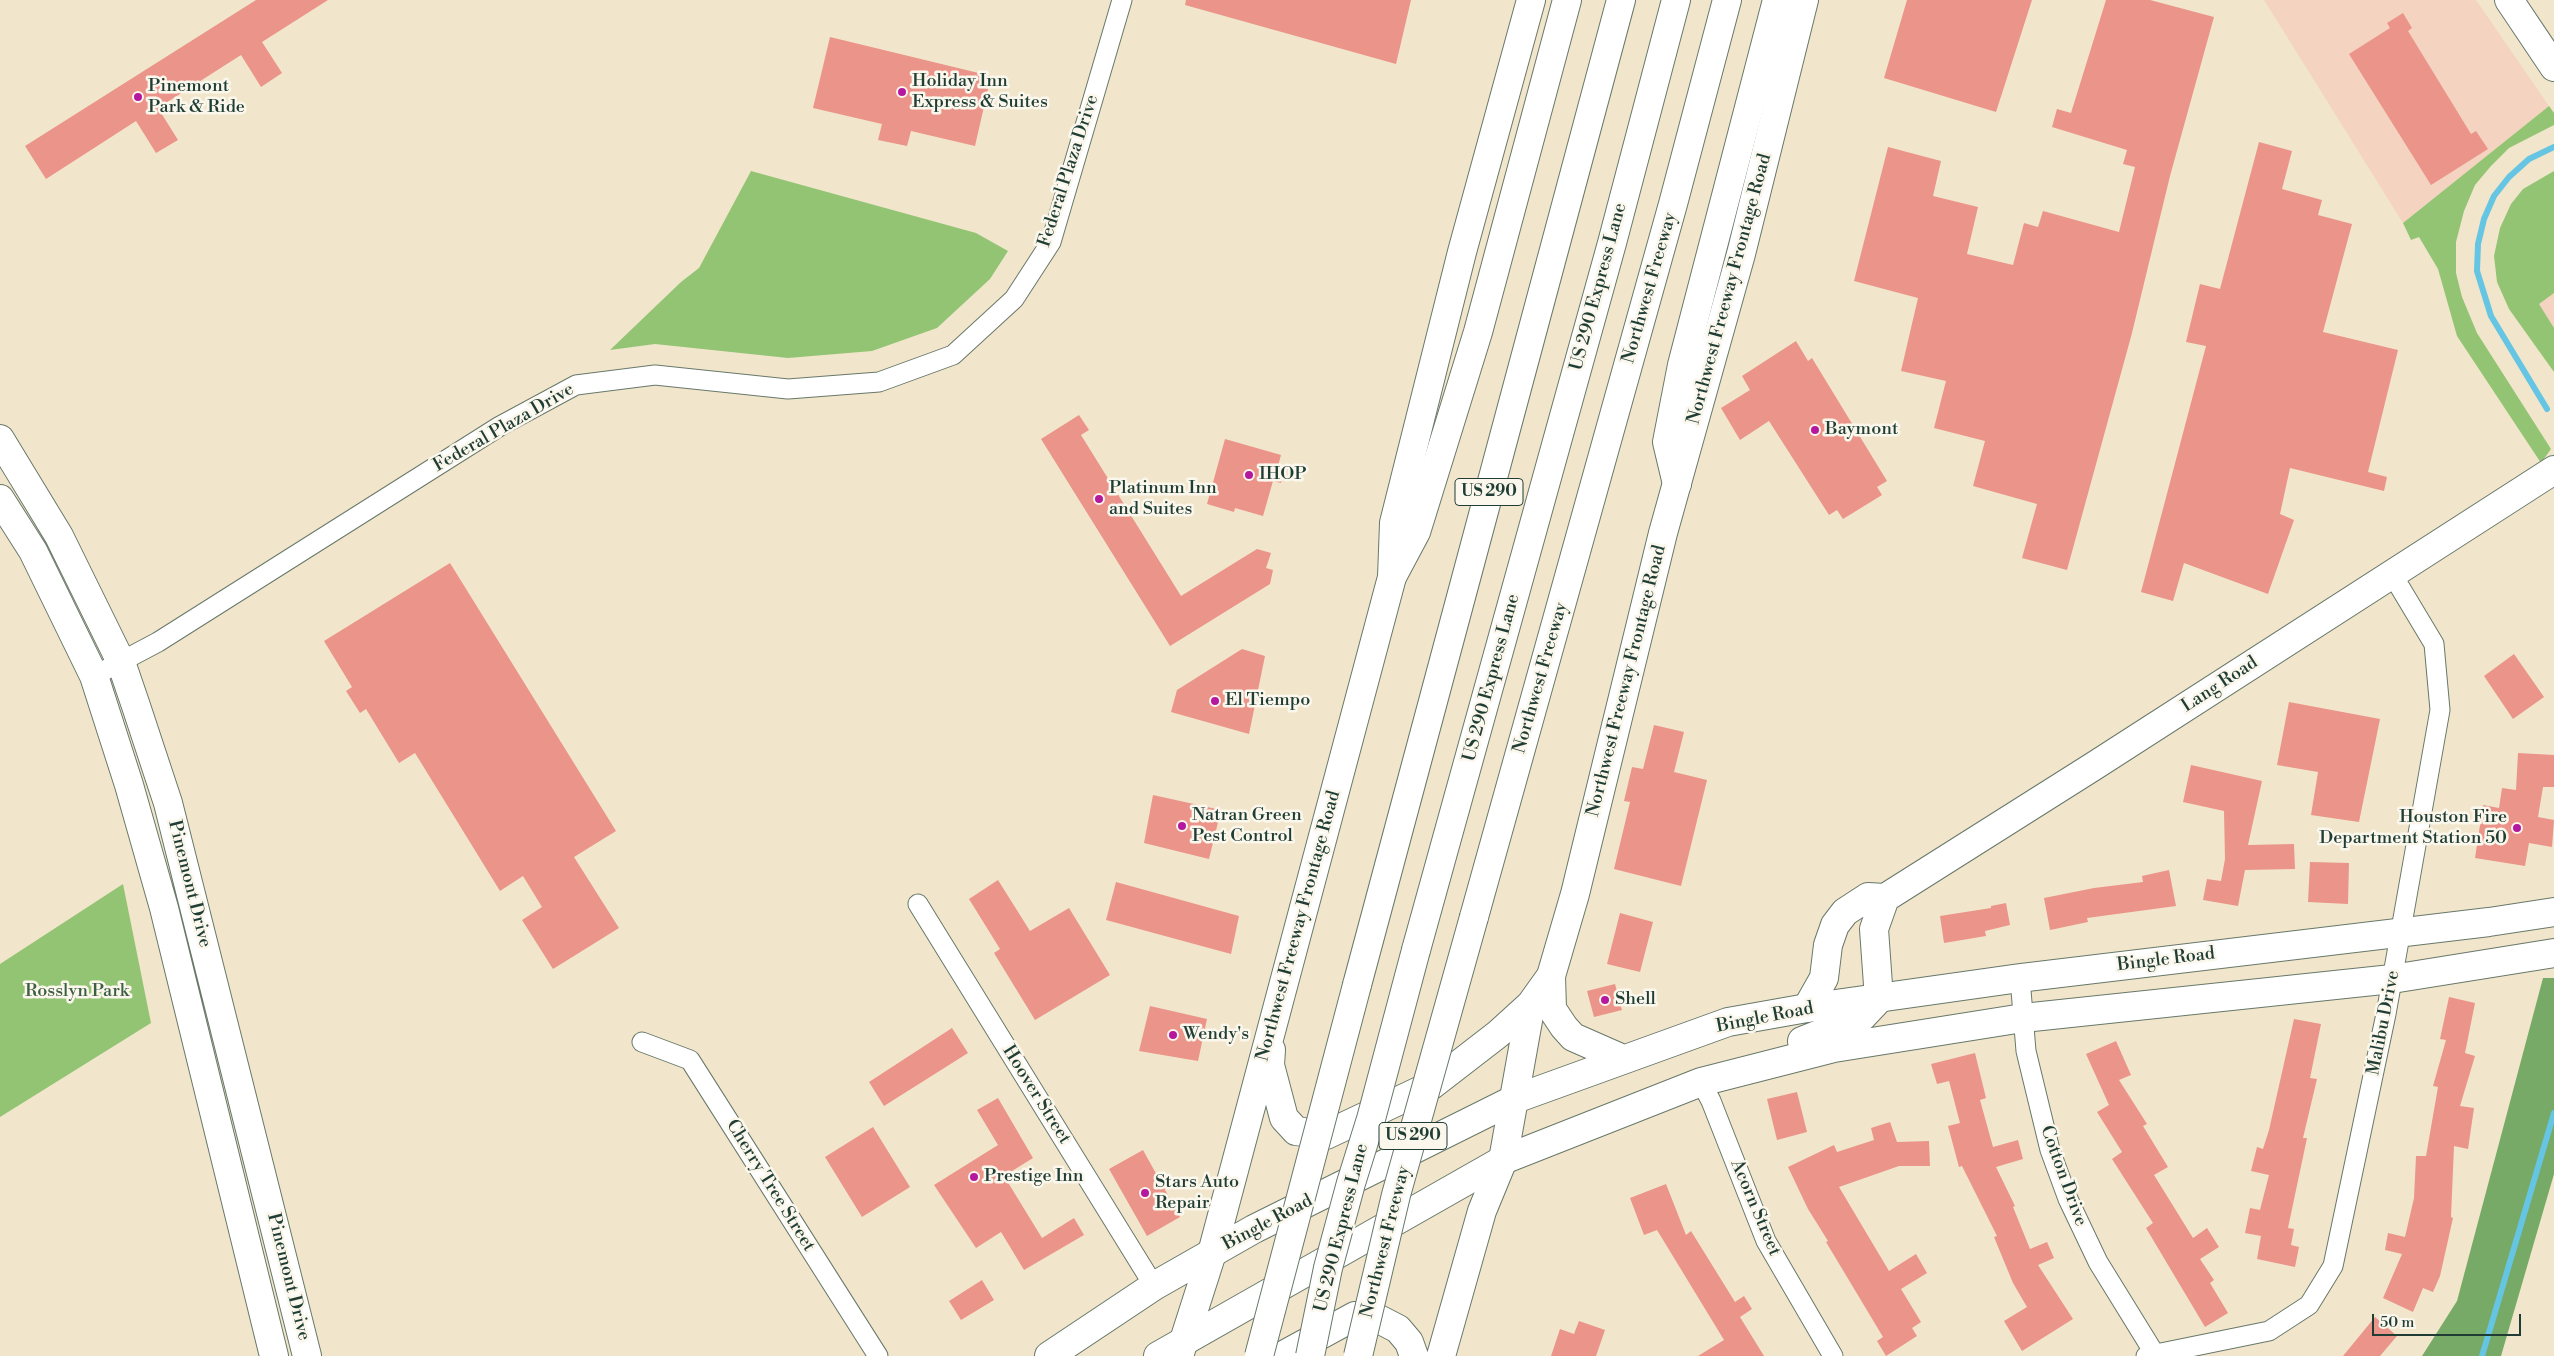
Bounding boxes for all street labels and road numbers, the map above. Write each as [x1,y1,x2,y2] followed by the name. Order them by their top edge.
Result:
[1034,92,1104,250] street label: Federal Plaza Drive
[1683,151,1777,427] street label: Northwest Freeway Frontage Road
[1566,201,1632,373] street label: US 290 Express Lane
[1618,210,1682,366] street label: Northwest Freeway
[430,379,578,477] street label: Federal Plaza Drive
[1455,478,1523,506] road number: US 290
[1583,543,1671,819] street label: Northwest Freeway Frontage Road
[1459,592,1525,764] street label: US 290 Express Lane
[1509,600,1573,756] street label: Northwest Freeway
[2178,652,2262,718] street label: Lang Road
[1252,788,1346,1064] street label: Northwest Freeway Frontage Road
[163,818,215,950] street label: Pinemont Drive
[2116,943,2216,977] street label: Bingle Road
[2363,969,2405,1077] street label: Malibu Drive
[1715,998,1815,1038] street label: Bingle Road
[997,1042,1075,1148] street label: Hoover Street
[721,1116,819,1256] street label: Cherry Tree Street
[1379,1122,1447,1150] road number: US 290
[2035,1123,2091,1229] street label: Cotton Drive
[1311,1142,1373,1314] street label: US 290 Express Lane
[1725,1157,1785,1259] street label: Acorn Street
[1357,1164,1415,1320] street label: Northwest Freeway
[1219,1190,1317,1256] street label: Bingle Road
[262,1211,314,1343] street label: Pinemont Drive

